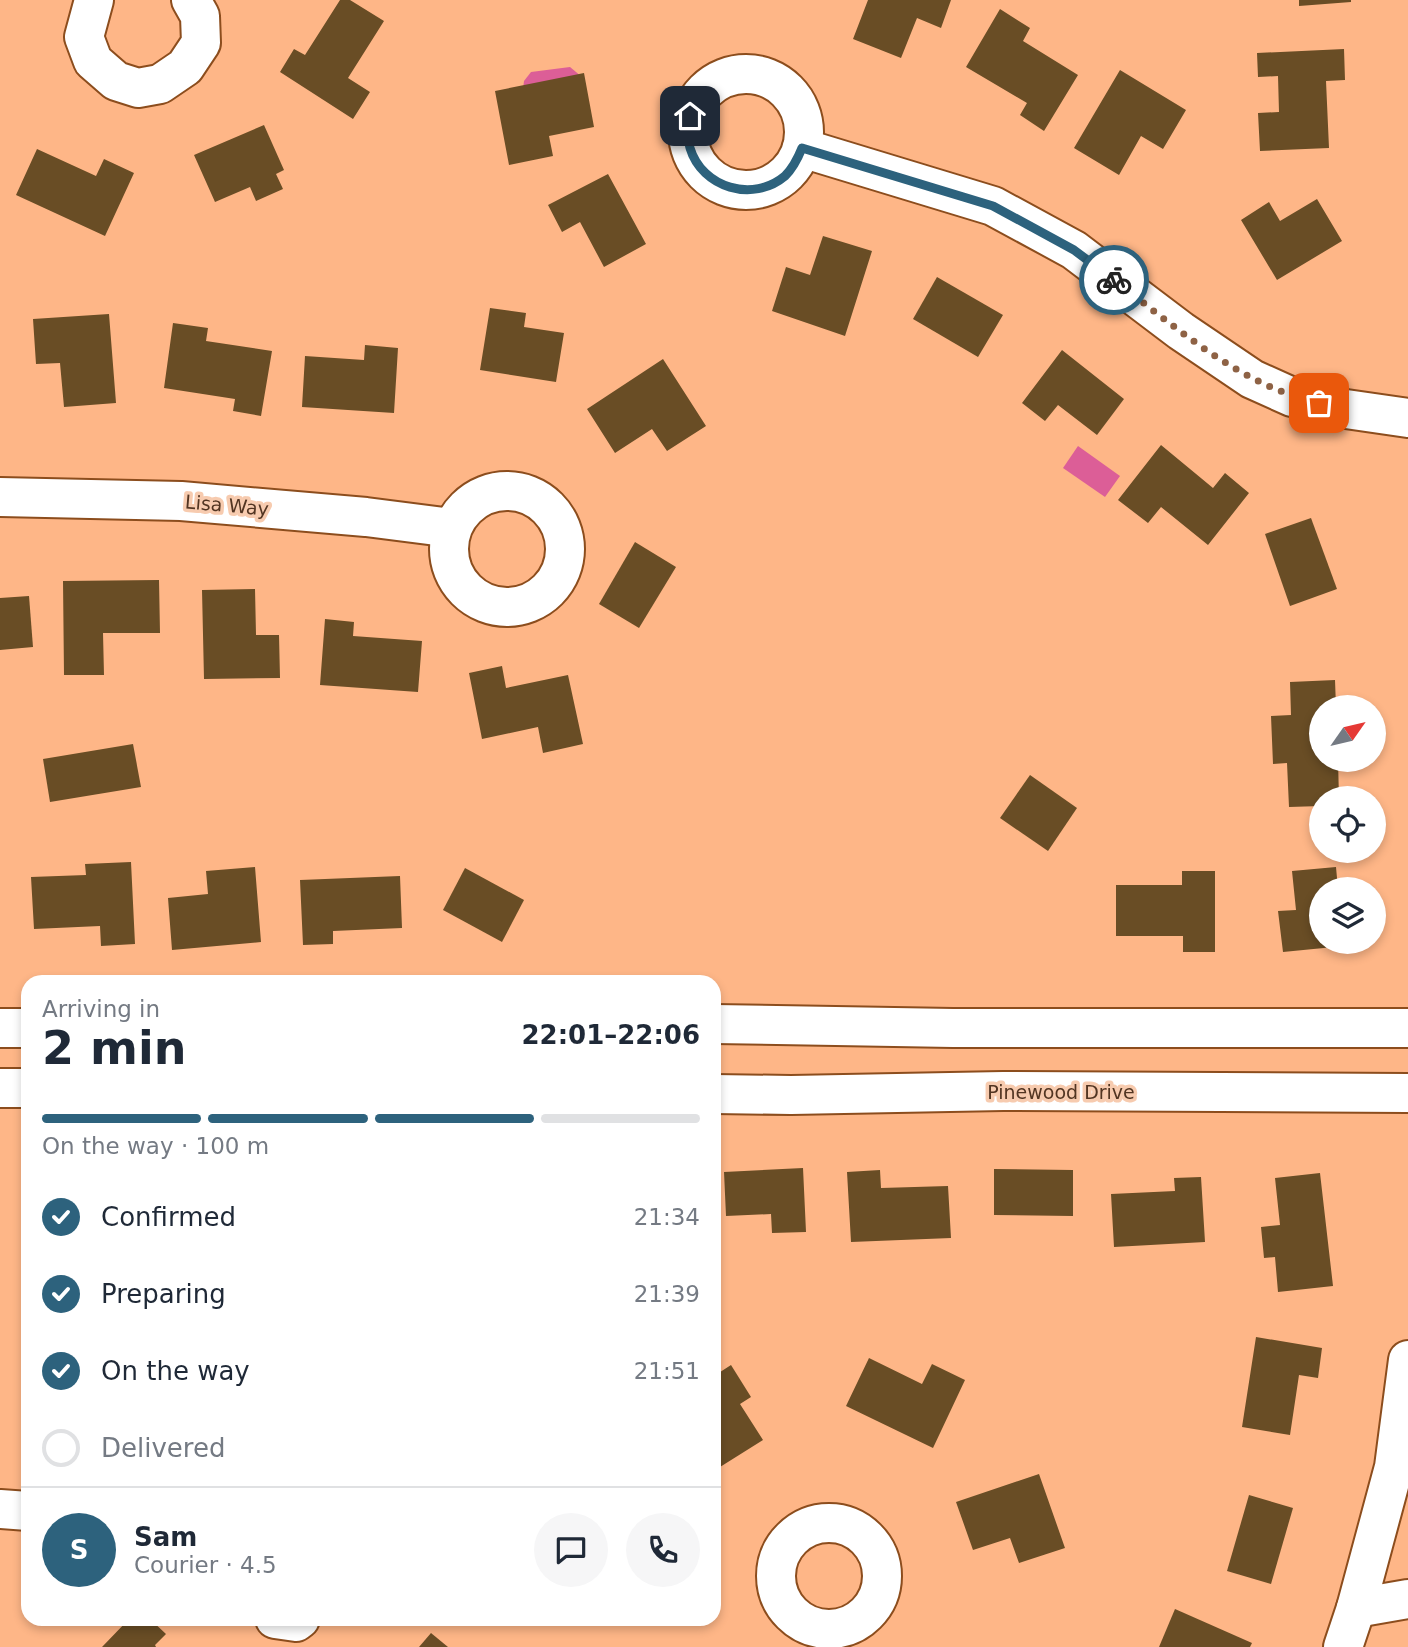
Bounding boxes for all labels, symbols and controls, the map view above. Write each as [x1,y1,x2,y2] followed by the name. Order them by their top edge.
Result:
[660,86,720,146] pin
[671,97,709,135] icon: home
[1079,245,1149,315] courier
[1095,261,1133,299] icon: bike
[1289,373,1349,433] pin
[1300,384,1338,422] icon: bag
[184,490,270,520] street label: Lisa Way
[1309,695,1386,772] north arrow
[1309,695,1386,954] map controls
[1309,786,1386,863] button: locate
[1309,877,1386,954] button: layers
[42,996,160,1022] text: Arriving in
[521,1020,700,1050] text: 22:01–22:06
[42,1021,186,1075] text: 2 min
[987,1081,1135,1103] street label: Pinewood Drive
[42,1133,269,1159] text: On the way · 100 m
[42,1198,80,1236] icon: check
[101,1202,236,1232] text: Confirmed
[634,1204,700,1230] text: 21:34
[42,1275,80,1313] icon: check
[101,1279,226,1309] text: Preparing
[634,1281,700,1307] text: 21:39
[42,1352,80,1390] icon: check
[101,1356,250,1386] text: On the way
[634,1358,700,1384] text: 21:51
[101,1433,225,1463] text: Delivered
[534,1513,608,1587] button: chat
[626,1513,700,1587] button: phone
[134,1522,197,1552] text: Sam
[70,1535,88,1565] text: S
[134,1552,277,1578] text: Courier · 4.5

